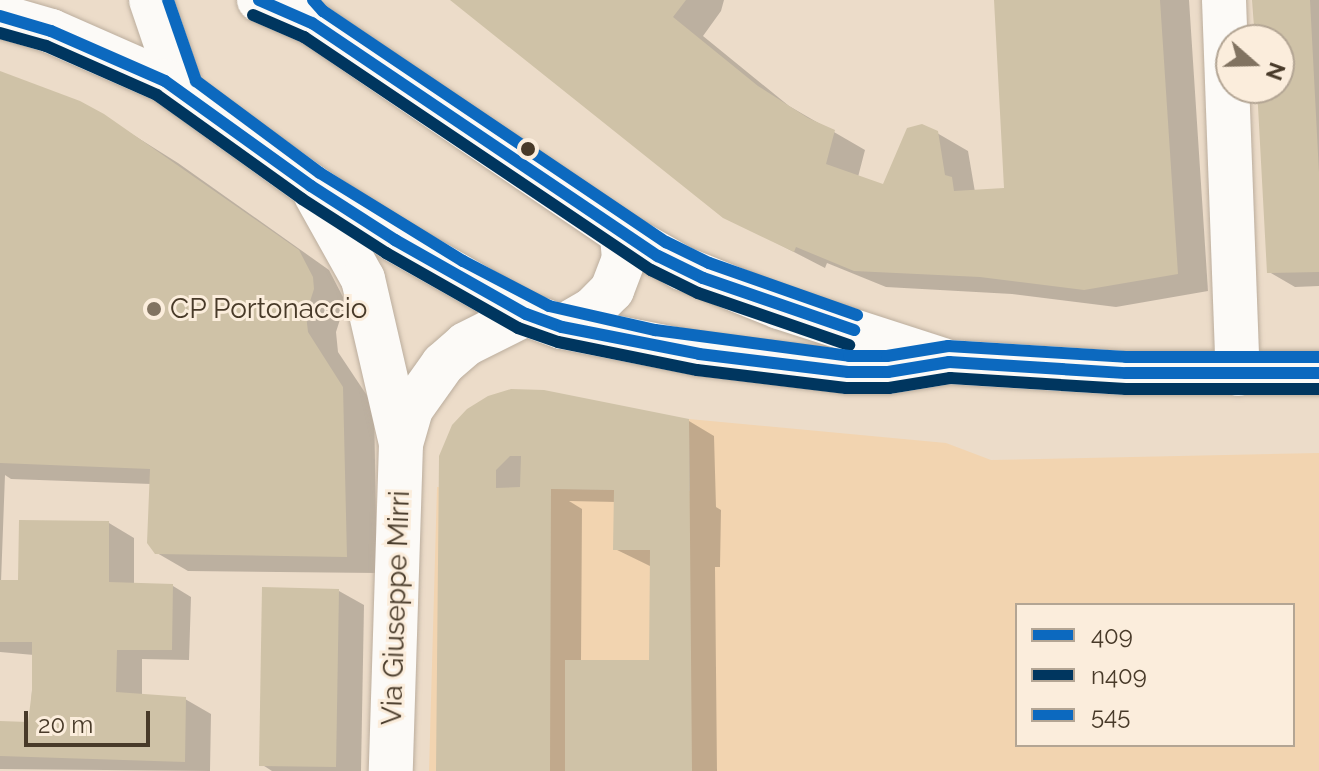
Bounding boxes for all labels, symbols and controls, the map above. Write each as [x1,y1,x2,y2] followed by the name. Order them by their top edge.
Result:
[1215,24,1295,104] north arrow
[1261,59,1291,84] text: N
[520,141,536,157] unlabelled marker
[170,292,368,326] place label: CP Portonaccio
[145,300,163,318] marker: CP Portonaccio
[375,490,417,726] street label: Via Giuseppe Mirri
[1015,603,1295,747] legend
[1091,621,1133,650] text: 409
[1091,661,1147,690] text: n409
[28,695,154,745] scale bar
[1091,701,1130,730] text: 545
[38,710,93,739] text: 20 m

